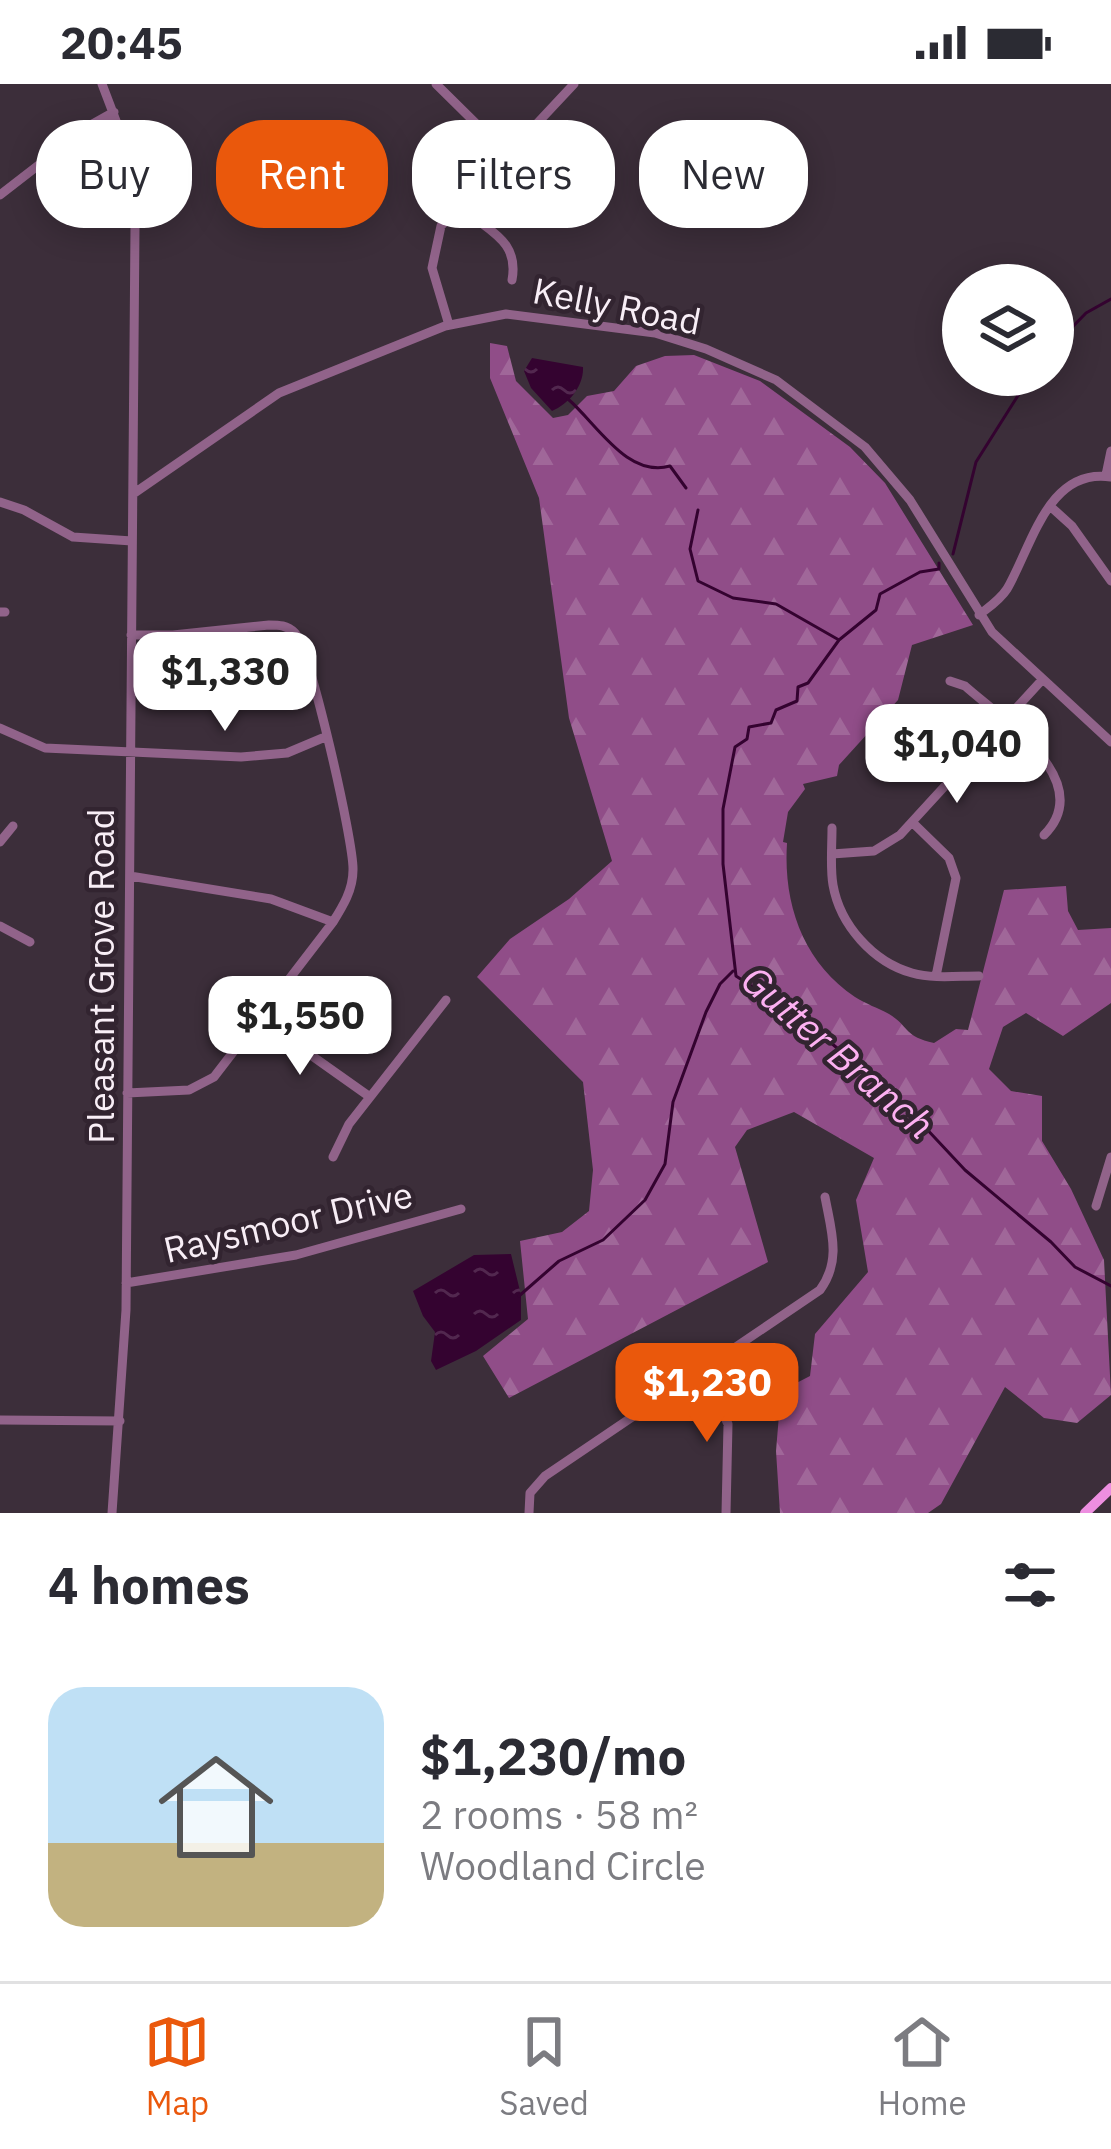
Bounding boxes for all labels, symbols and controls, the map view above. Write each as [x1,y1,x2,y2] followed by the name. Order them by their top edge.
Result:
[60,13,183,71] text: 20:45
[36,120,192,228] chip: Buy
[216,120,388,228] chip: Rent
[412,120,615,228] chip: Filters
[639,120,808,228] chip: New
[942,264,1074,396] map controls
[942,264,1074,396] button: layers
[529,266,705,345] street label: Kelly Road
[127,632,323,734] pin: $1,330
[160,645,290,696] text: $1,330
[859,704,1055,806] pin: $1,040
[892,717,1022,768] text: $1,040
[77,808,124,1144] street label: Pleasant Grove Road
[731,954,945,1149] water label: Gutter Branch
[202,976,398,1078] pin: $1,550
[235,989,365,1040] text: $1,550
[159,1170,417,1273] street label: Raysmoor Drive
[609,1343,805,1445] pin: $1,230
[642,1356,772,1407] text: $1,230
[48,1552,250,1618] text: 4 homes
[997,1552,1063,1618] icon: filters
[420,1723,686,1789] text: $1,230/mo
[144,1735,288,1879] icon: home
[420,1789,698,1840] text: 2 rooms · 58 m²
[420,1840,706,1891] text: Woodland Circle
[144,2009,210,2124] tab: Map
[499,2009,589,2124] tab: Saved
[878,2009,967,2124] tab: Home

